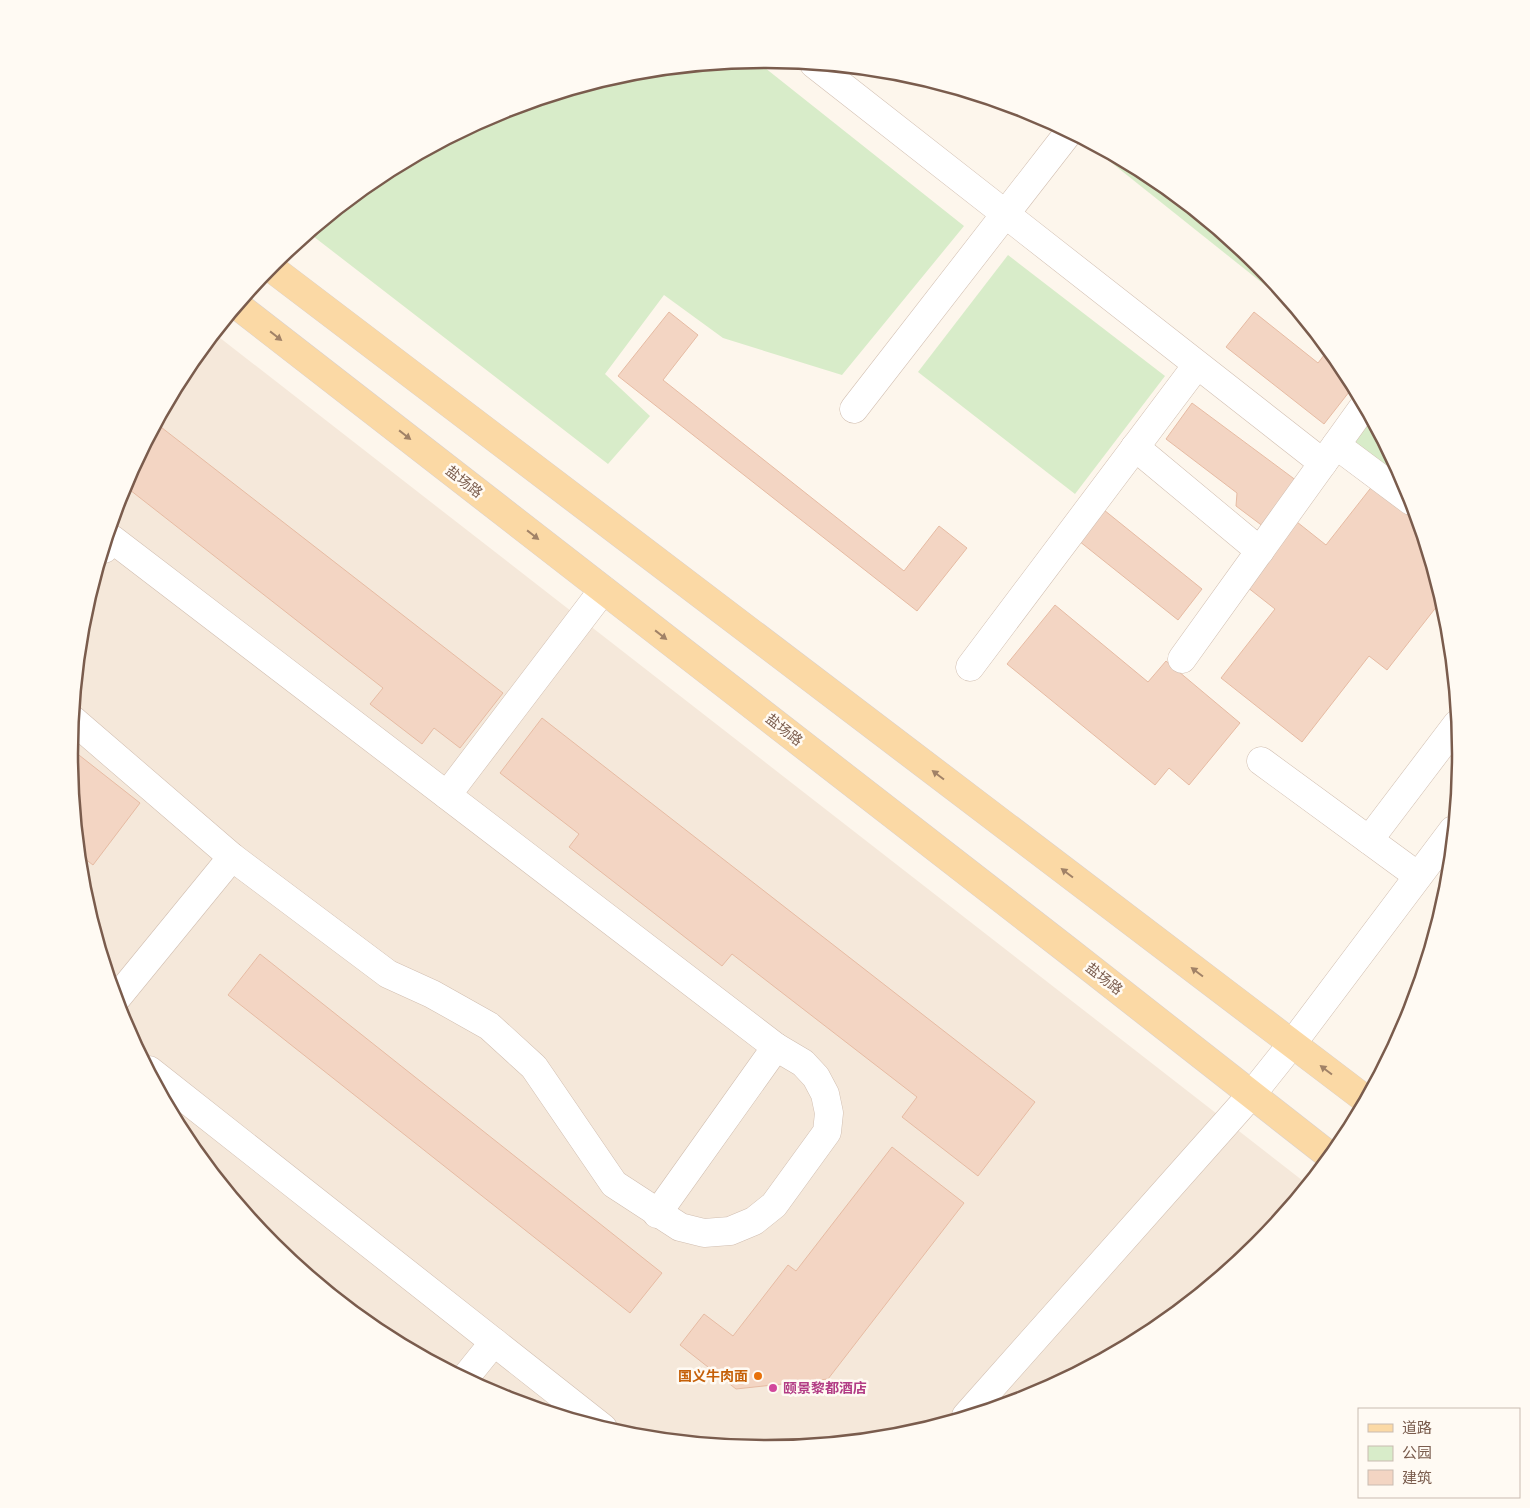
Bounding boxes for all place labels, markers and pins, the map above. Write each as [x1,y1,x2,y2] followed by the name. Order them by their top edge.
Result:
[678,1368,748,1385] place label: 国义牛肉面
[752,1370,764,1382] marker: 国义牛肉面
[783,1380,867,1397] place label: 颐景黎都酒店
[767,1382,779,1394] marker: 颐景黎都酒店

